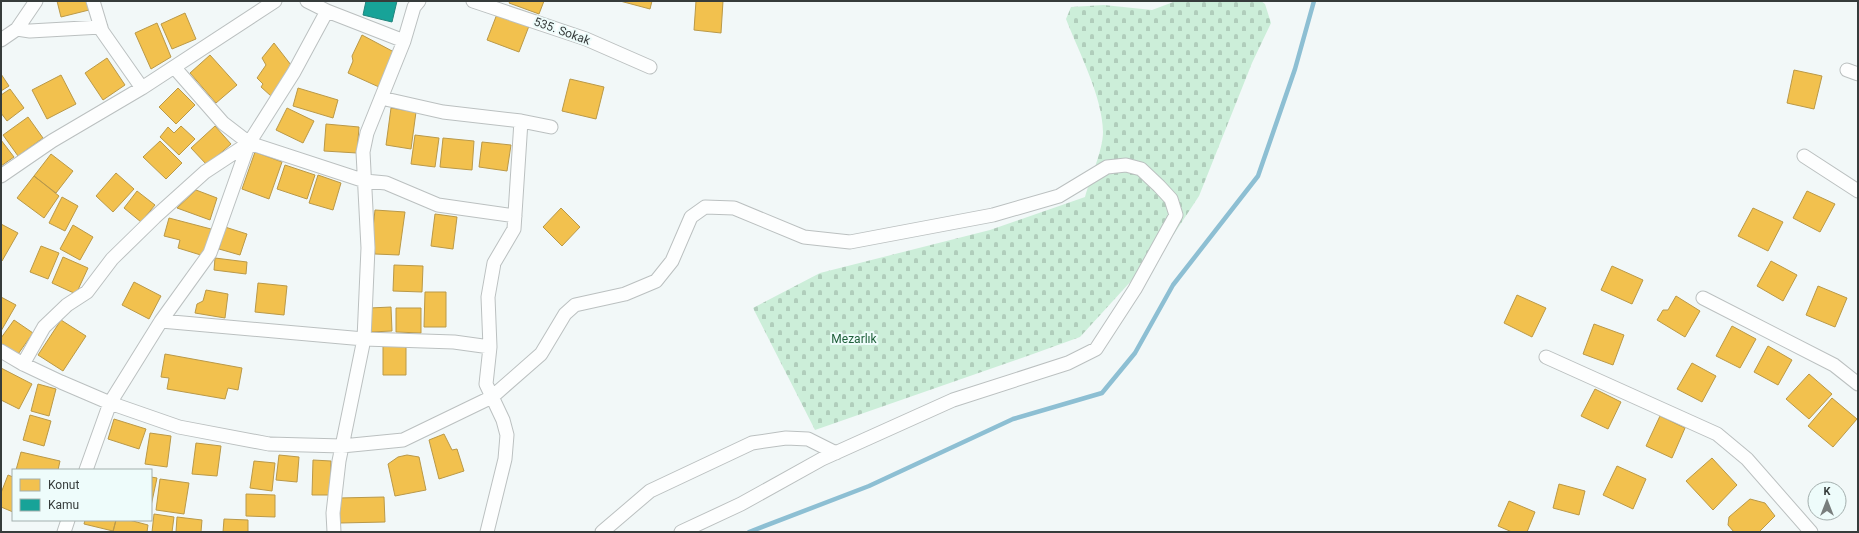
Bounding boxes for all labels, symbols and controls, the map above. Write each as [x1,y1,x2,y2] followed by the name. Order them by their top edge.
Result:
[532,14,593,48] street label: 535. Sokak
[831,332,878,346] park label: Mezarlık
[12,469,152,521] legend
[48,478,79,492] text: Konut
[1807,481,1847,521] north arrow
[1824,485,1832,498] text: K
[48,498,79,512] text: Kamu

